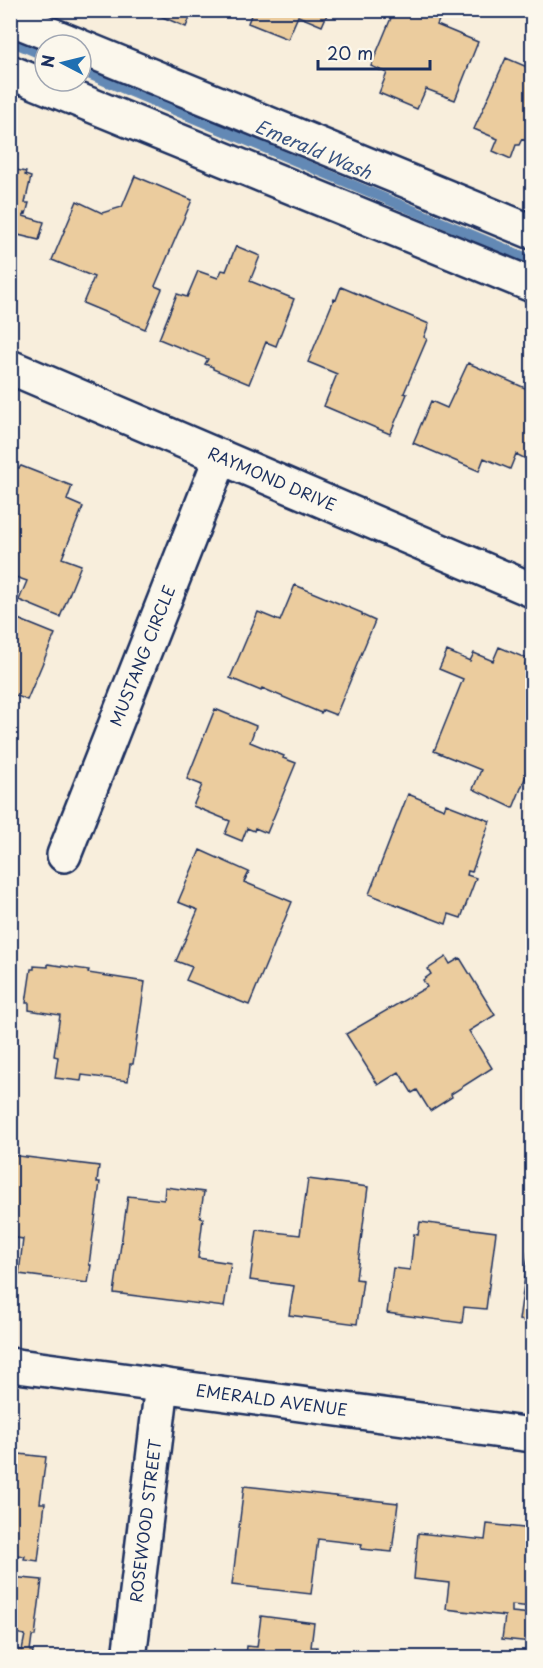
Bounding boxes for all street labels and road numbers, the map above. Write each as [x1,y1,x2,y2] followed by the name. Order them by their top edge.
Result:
[204,440,341,516] street label: RAYMOND DRIVE
[103,581,180,730] street label: MUSTANG CIRCLE
[195,1377,349,1421] street label: EMERALD AVENUE
[123,1438,166,1604] street label: ROSEWOOD STREET

